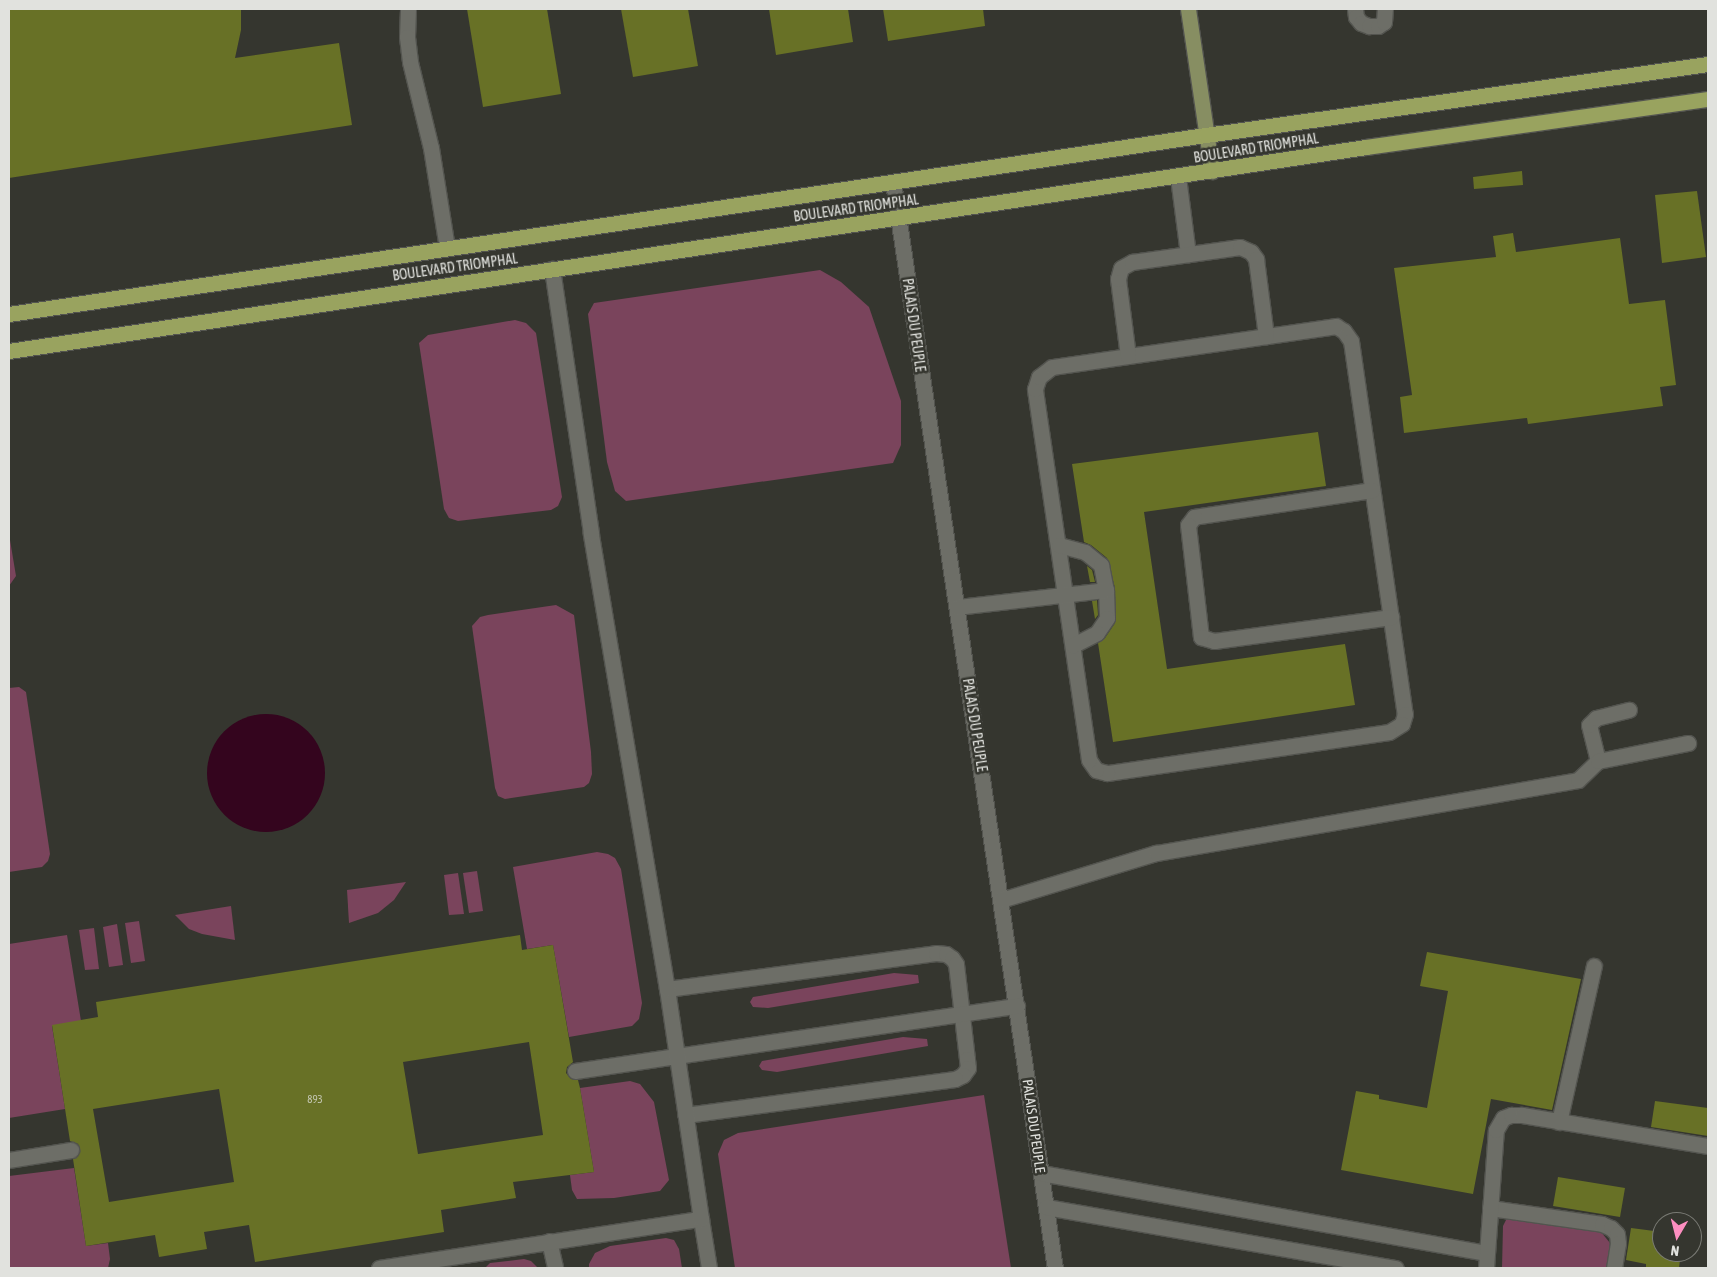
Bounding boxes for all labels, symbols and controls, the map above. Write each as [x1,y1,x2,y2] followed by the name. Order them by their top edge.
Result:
[1192,130,1320,166] street label: BOULEVARD TRIOMPHAL
[792,191,920,225] street label: BOULEVARD TRIOMPHAL
[391,250,519,284] street label: BOULEVARD TRIOMPHAL
[899,277,929,373] street label: PALAIS DU PEUPLE
[959,677,991,773] street label: PALAIS DU PEUPLE
[1019,1078,1049,1174] street label: PALAIS DU PEUPLE
[307,1092,323,1106] house number: 893
[1652,1212,1702,1262] north arrow
[1670,1242,1680,1259] text: N

